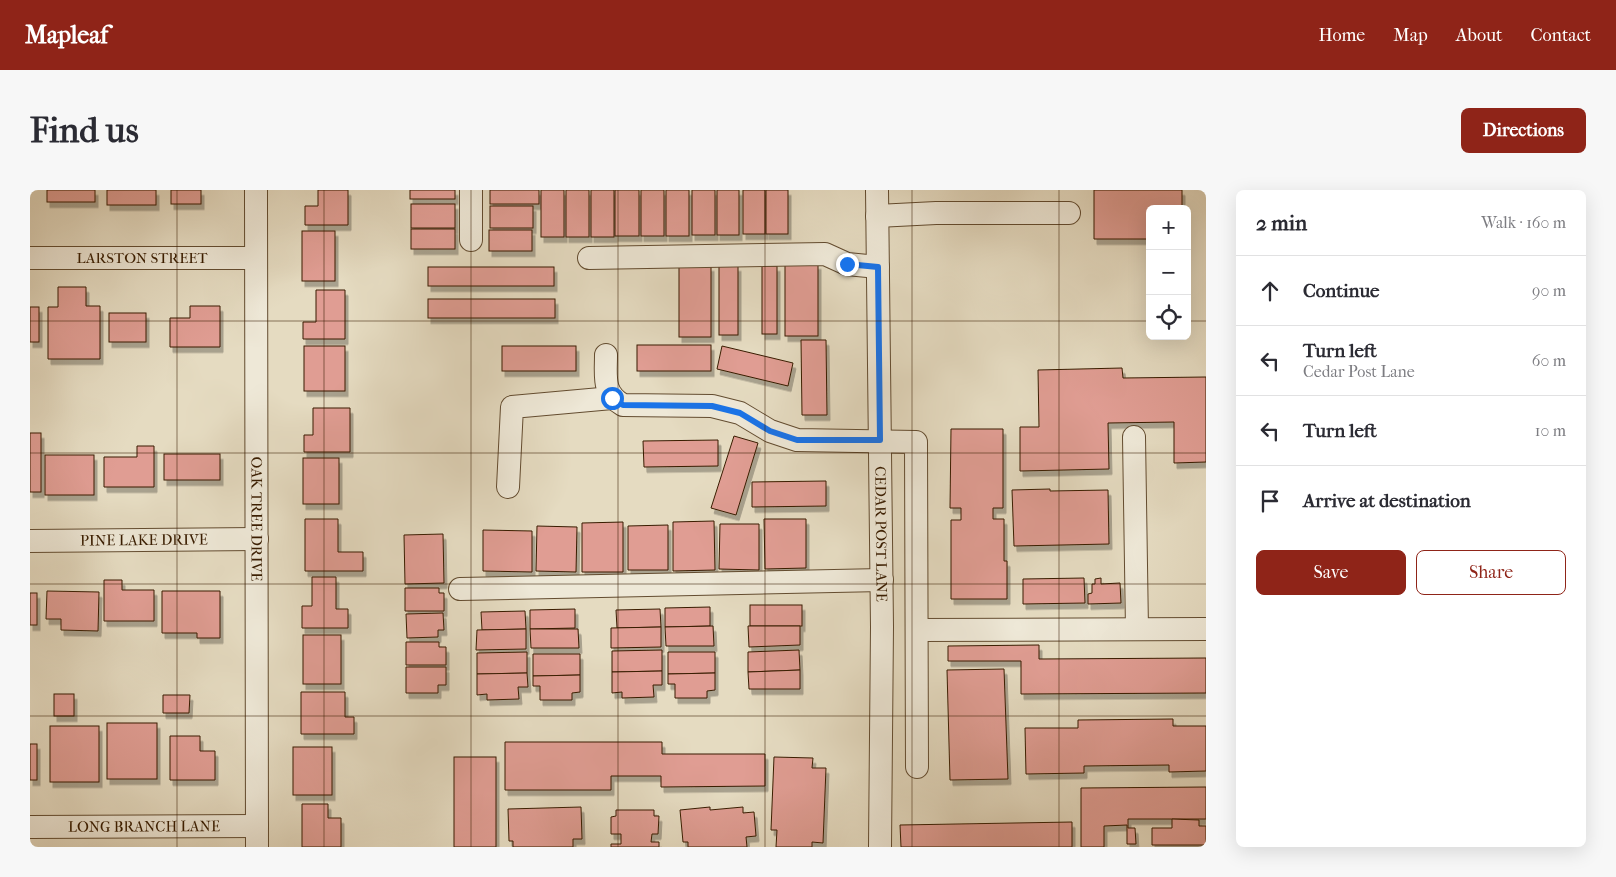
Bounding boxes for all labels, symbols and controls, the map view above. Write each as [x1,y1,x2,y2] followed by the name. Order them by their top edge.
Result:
[25,21,108,49] text: Mapleaf
[1318,25,1365,46] text: Home
[1393,25,1428,46] text: Map
[1456,25,1502,46] text: About
[1530,25,1591,46] text: Contact
[1461,108,1586,153] button: Directions
[30,110,139,151] text: Find us
[1146,205,1191,340] map controls
[1146,205,1191,250] button: +
[1256,211,1307,235] text: 2 min
[1481,213,1566,232] text: Walk · 160 m
[76,249,209,267] street label: LARSTON STREET
[1146,250,1191,295] button: −
[836,253,859,276] route end
[1256,277,1284,305] icon: ahead
[1303,280,1379,302] text: Continue
[1532,281,1566,300] text: 90 m
[1146,295,1191,340] button: locate
[1303,340,1377,362] text: Turn left
[1256,347,1284,375] icon: left
[1532,351,1566,370] text: 60 m
[1303,362,1415,381] text: Cedar Post Lane
[601,387,624,410] route start
[1256,417,1284,445] icon: left
[1303,420,1377,442] text: Turn left
[1535,421,1566,440] text: 10 m
[247,456,266,582] street label: OAK TREE DRIVE
[871,466,891,602] street label: CEDAR POST LANE
[1256,487,1284,515] icon: arrive
[1303,490,1471,512] text: Arrive at destination
[80,530,208,550] street label: PINE LAKE DRIVE
[1256,550,1406,595] button: Save
[1416,550,1566,595] button: Share
[68,817,220,836] street label: LONG BRANCH LANE

